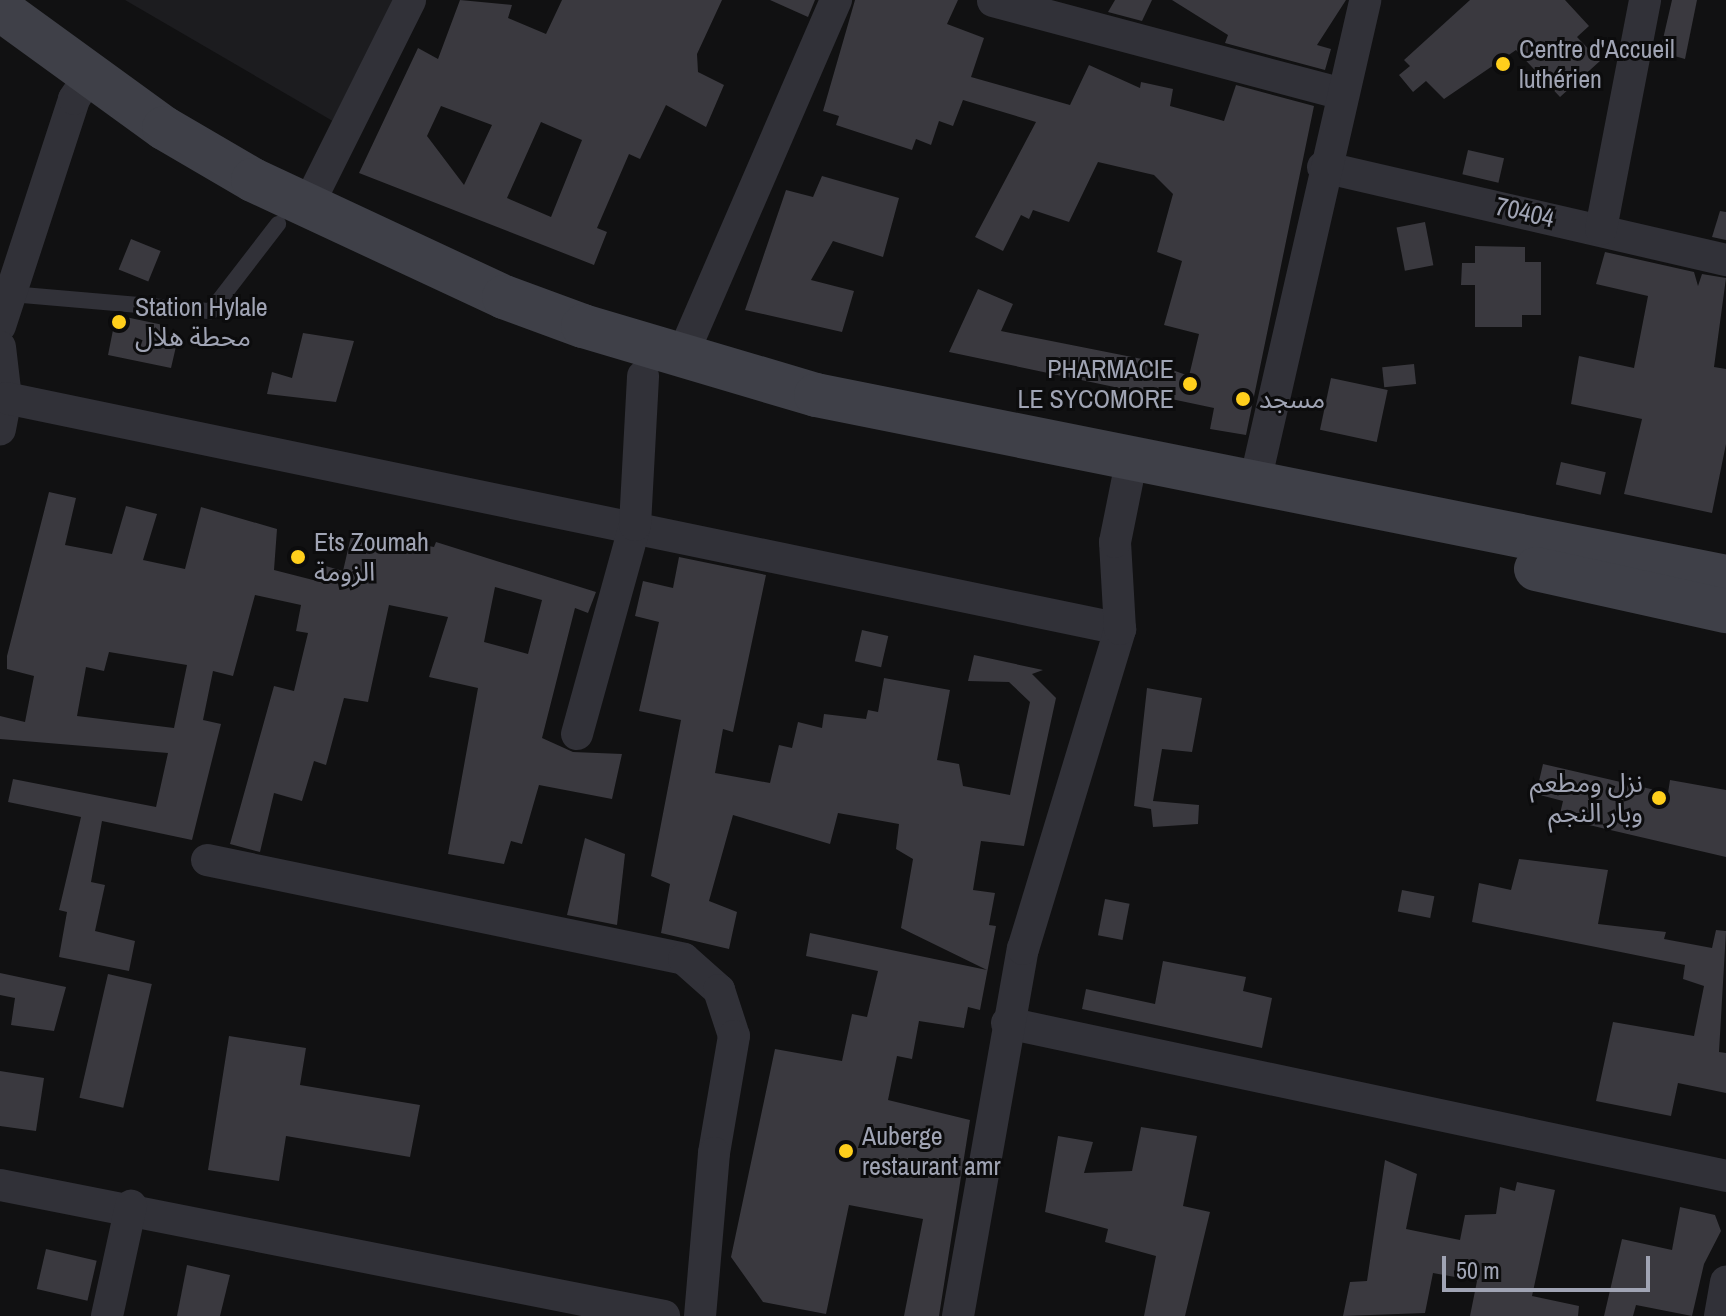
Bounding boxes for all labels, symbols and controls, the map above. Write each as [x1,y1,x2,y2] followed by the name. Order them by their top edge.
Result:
[1519,33,1675,94] place label: Centre d'Accueil luthérien
[1494,55,1512,73] marker: Centre d'Accueil luthérien
[1493,190,1557,234] street label: 70404
[135,291,268,352] place label: Station Hylale محطة هلال
[110,313,128,331] marker: Station Hylale محطة هلال
[1018,353,1174,414] place label: PHARMACIE LE SYCOMORE
[1181,375,1199,393] marker: PHARMACIE LE SYCOMORE
[1259,383,1325,415] place label: مسجد
[1234,390,1252,408] marker: مسجد
[314,526,429,588] place label: Ets Zoumah الزومة
[289,548,307,566] marker: Ets Zoumah الزومة
[1530,767,1643,828] place label: نزل ومطعم وبار النجم
[1650,789,1668,807] marker: نزل ومطعم وبار النجم
[862,1120,1001,1182] place label: Auberge restaurant amr
[837,1142,855,1160] marker: Auberge restaurant amr
[1446,1240,1654,1290] scale bar
[1456,1254,1500,1286] text: 50 m

